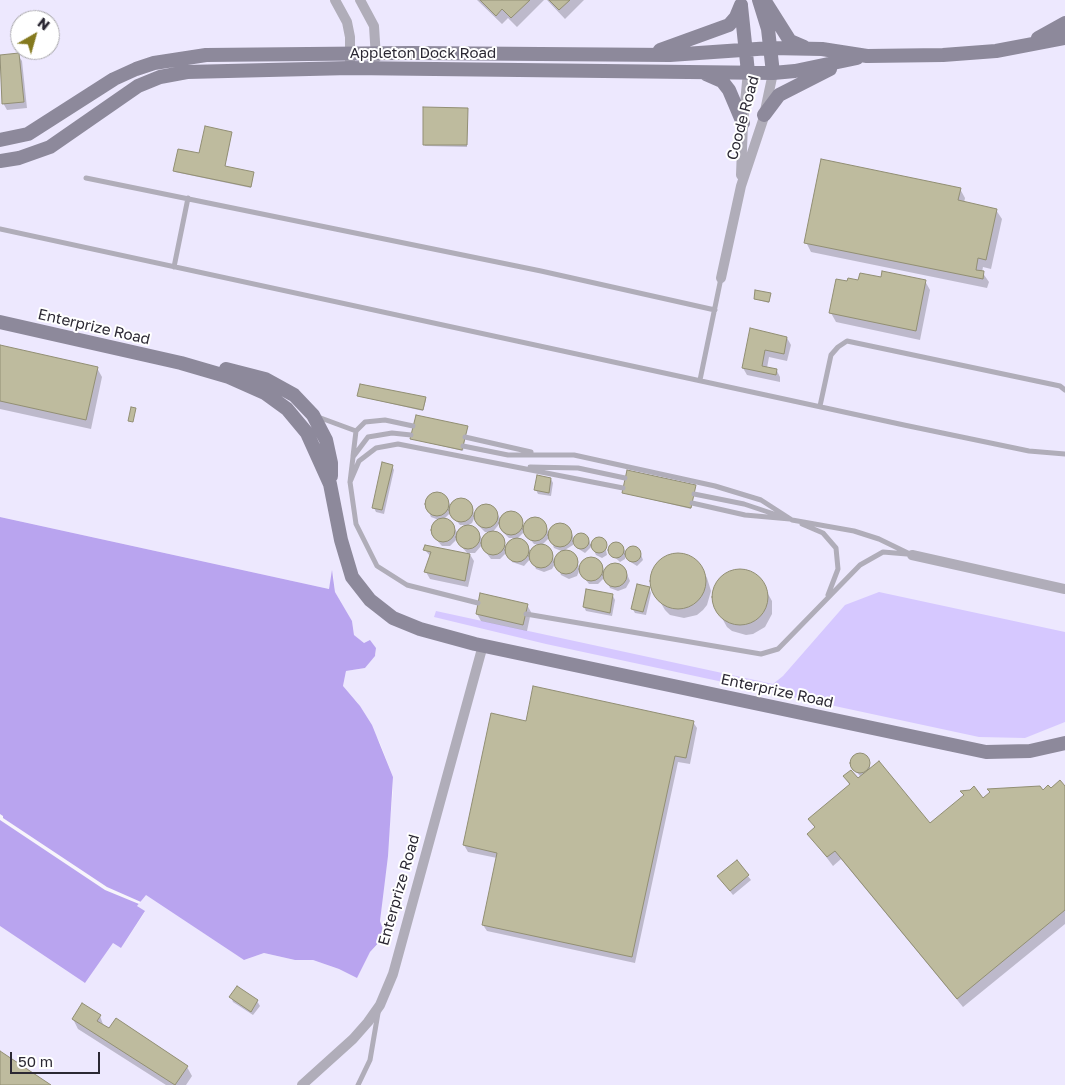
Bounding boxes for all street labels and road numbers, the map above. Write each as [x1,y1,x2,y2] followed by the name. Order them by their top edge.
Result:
[350,44,496,62] street label: Appleton Dock Road
[723,74,763,162] street label: Coode Road
[36,305,152,349] street label: Enterprize Road
[719,670,835,712] street label: Enterprize Road
[375,832,423,948] street label: Enterprize Road

